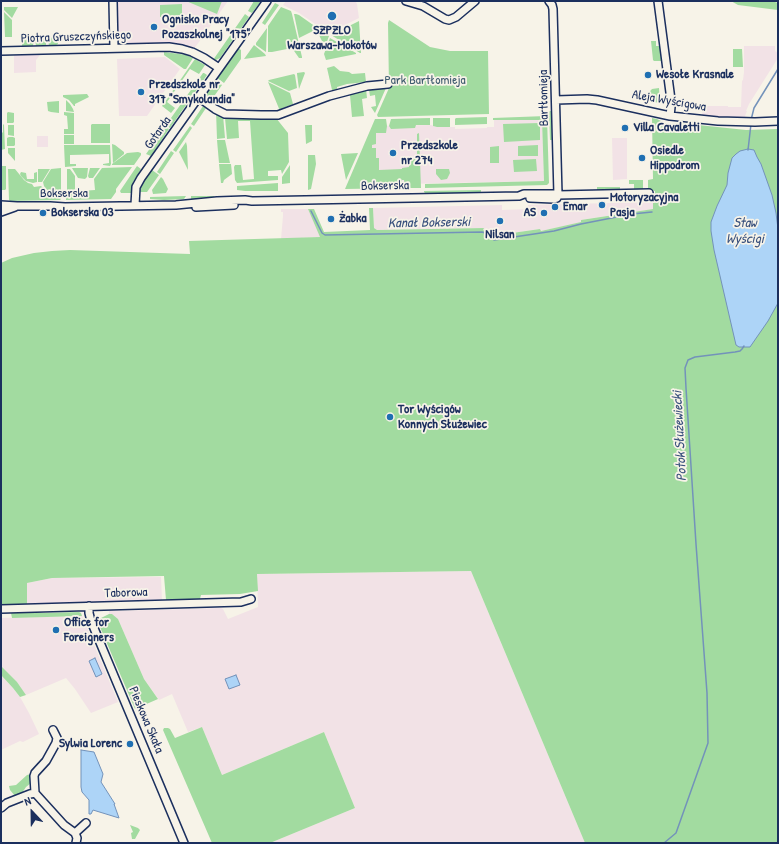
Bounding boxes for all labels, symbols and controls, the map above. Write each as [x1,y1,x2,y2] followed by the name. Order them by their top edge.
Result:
[326,10,338,22] marker: SZPZLO Warszawa-Mokotów
[162,12,250,43] place label: Ognisko Pracy Pozaszkolnej "175"
[149,22,159,32] marker: Ognisko Pracy Pozaszkolnej "175"
[287,23,377,54] place label: SZPZLO Warszawa-Mokotów
[21,27,131,47] street label: Piotra Gruszczyńskiego
[656,67,734,83] place label: Wesołe Krasnale
[536,70,552,126] street label: Bartłomieja
[643,70,653,80] marker: Wesołe Krasnale
[384,73,466,89] park label: Park Bartłomieja
[149,77,235,108] place label: Przedszkole nr 317 "Smykolandia"
[136,87,146,97] marker: Przedszkole nr 317 "Smykolandia"
[631,87,707,115] street label: Aleja Wyścigowa
[141,114,175,152] street label: Gotarda
[633,120,700,136] place label: Villa Cavaletti
[620,123,630,133] marker: Villa Cavaletti
[401,138,458,169] place label: Przedszkole nr 274
[650,143,700,174] place label: Osiedle Hippodrom
[388,148,398,158] marker: Przedszkole nr 274
[637,153,647,163] marker: Osiedle Hippodrom
[361,178,409,194] street label: Bokserska
[40,186,88,202] street label: Bokserska
[610,190,678,221] place label: Motoryzacyjna Pasja
[563,199,588,215] place label: Emar
[597,200,607,210] marker: Motoryzacyjna Pasja
[550,202,560,212] marker: Emar
[51,205,114,221] place label: Bokserska 03
[524,205,536,221] place label: AS
[38,208,48,218] marker: Bokserska 03
[539,208,549,218] marker: AS
[339,211,367,227] place label: Żabka
[326,214,336,224] marker: Żabka
[388,214,470,232] water label: Kanał Bokserski
[726,215,764,248] water label: Staw Wyścigi
[495,216,505,226] marker: Nilsan
[485,227,515,243] place label: Nilsan
[669,390,691,482] water label: Potok Służewiecki
[398,402,487,433] place label: Tor Wyścigów Konnych Służewiec
[385,412,395,422] marker: Tor Wyścigów Konnych Służewiec
[104,584,148,602] street label: Taborowa
[64,615,114,646] place label: Office for Foreigners
[51,625,61,635] marker: Office for Foreigners
[125,684,167,756] street label: Pieskowa Skała
[59,736,122,752] place label: Sylwia Lorenc
[125,739,135,749] marker: Sylwia Lorenc
[12,792,52,832] north arrow
[22,793,33,808] text: N

